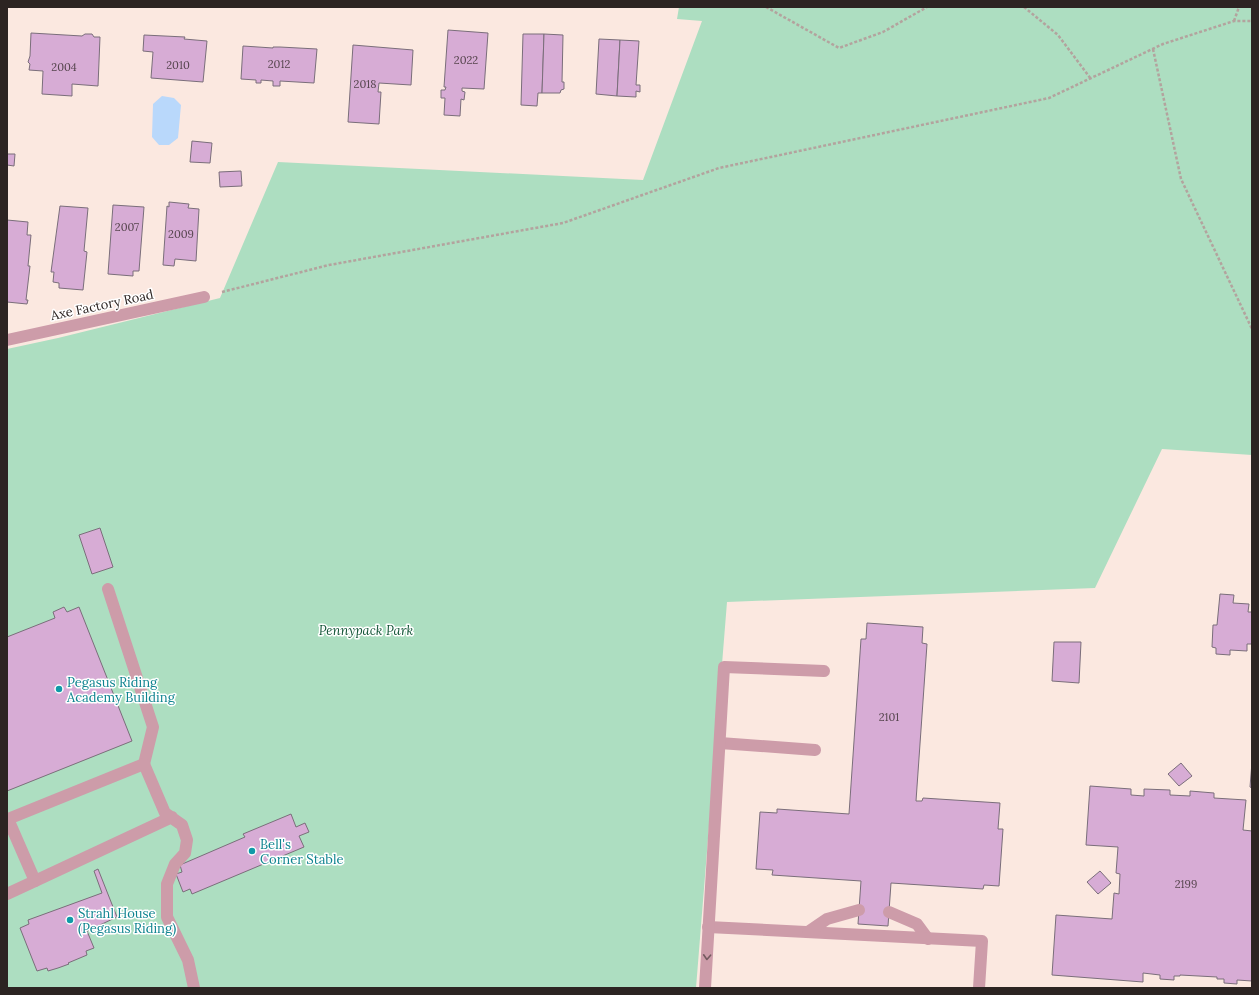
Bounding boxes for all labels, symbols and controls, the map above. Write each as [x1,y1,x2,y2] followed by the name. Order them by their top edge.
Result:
[454,53,478,67] house number: 2022
[268,57,290,71] house number: 2012
[166,58,190,72] house number: 2010
[51,60,77,74] house number: 2004
[354,77,376,91] house number: 2018
[115,220,139,234] house number: 2007
[168,227,194,241] house number: 2009
[48,286,155,324] street label: Axe Factory Road
[319,622,414,639] park label: Pennypack Park
[66,674,176,706] place label: Pegasus Riding Academy Building
[54,684,64,694] marker: Pegasus Riding Academy Building
[879,710,899,724] house number: 2101
[260,836,344,868] place label: Bell's Corner Stable
[247,846,257,856] marker: Bell's Corner Stable
[1175,877,1197,891] house number: 2199
[78,905,176,937] place label: Strahl House (Pegasus Riding)
[65,915,75,925] marker: Strahl House (Pegasus Riding)
[702,954,711,960] one-way arrow

